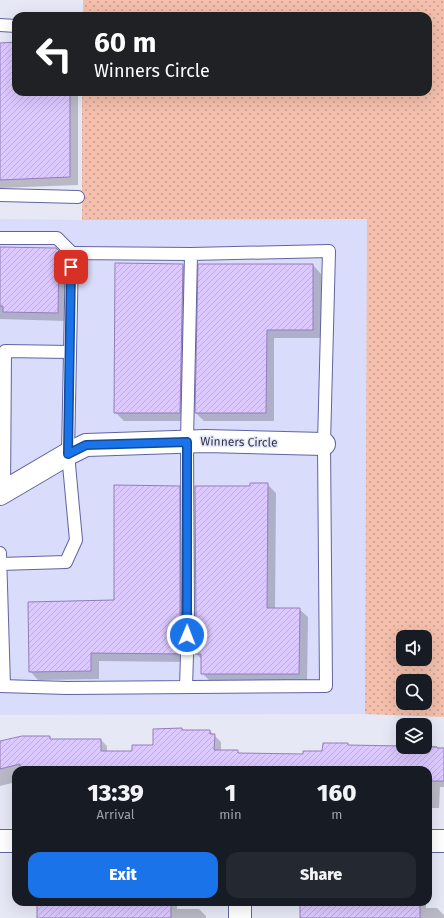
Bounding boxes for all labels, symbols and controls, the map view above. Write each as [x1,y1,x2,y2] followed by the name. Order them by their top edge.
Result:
[94,26,156,59] text: 60 m
[28,28,80,80] icon: left
[94,60,210,82] text: Winners Circle
[54,250,88,284] pin
[60,256,82,278] icon: arrive
[200,434,278,450] street label: Winners Circle
[166,614,208,656] position arrow
[396,630,432,754] map controls
[396,630,432,666] button: sound
[396,674,432,710] button: search
[396,718,432,754] button: layers
[87,779,144,807] text: 13:39
[225,779,236,807] text: 1
[317,779,356,807] text: 160
[97,807,135,822] text: Arrival
[219,807,242,822] text: min
[331,807,342,822] text: m
[28,852,218,898] button: Exit
[226,852,416,898] button: Share

